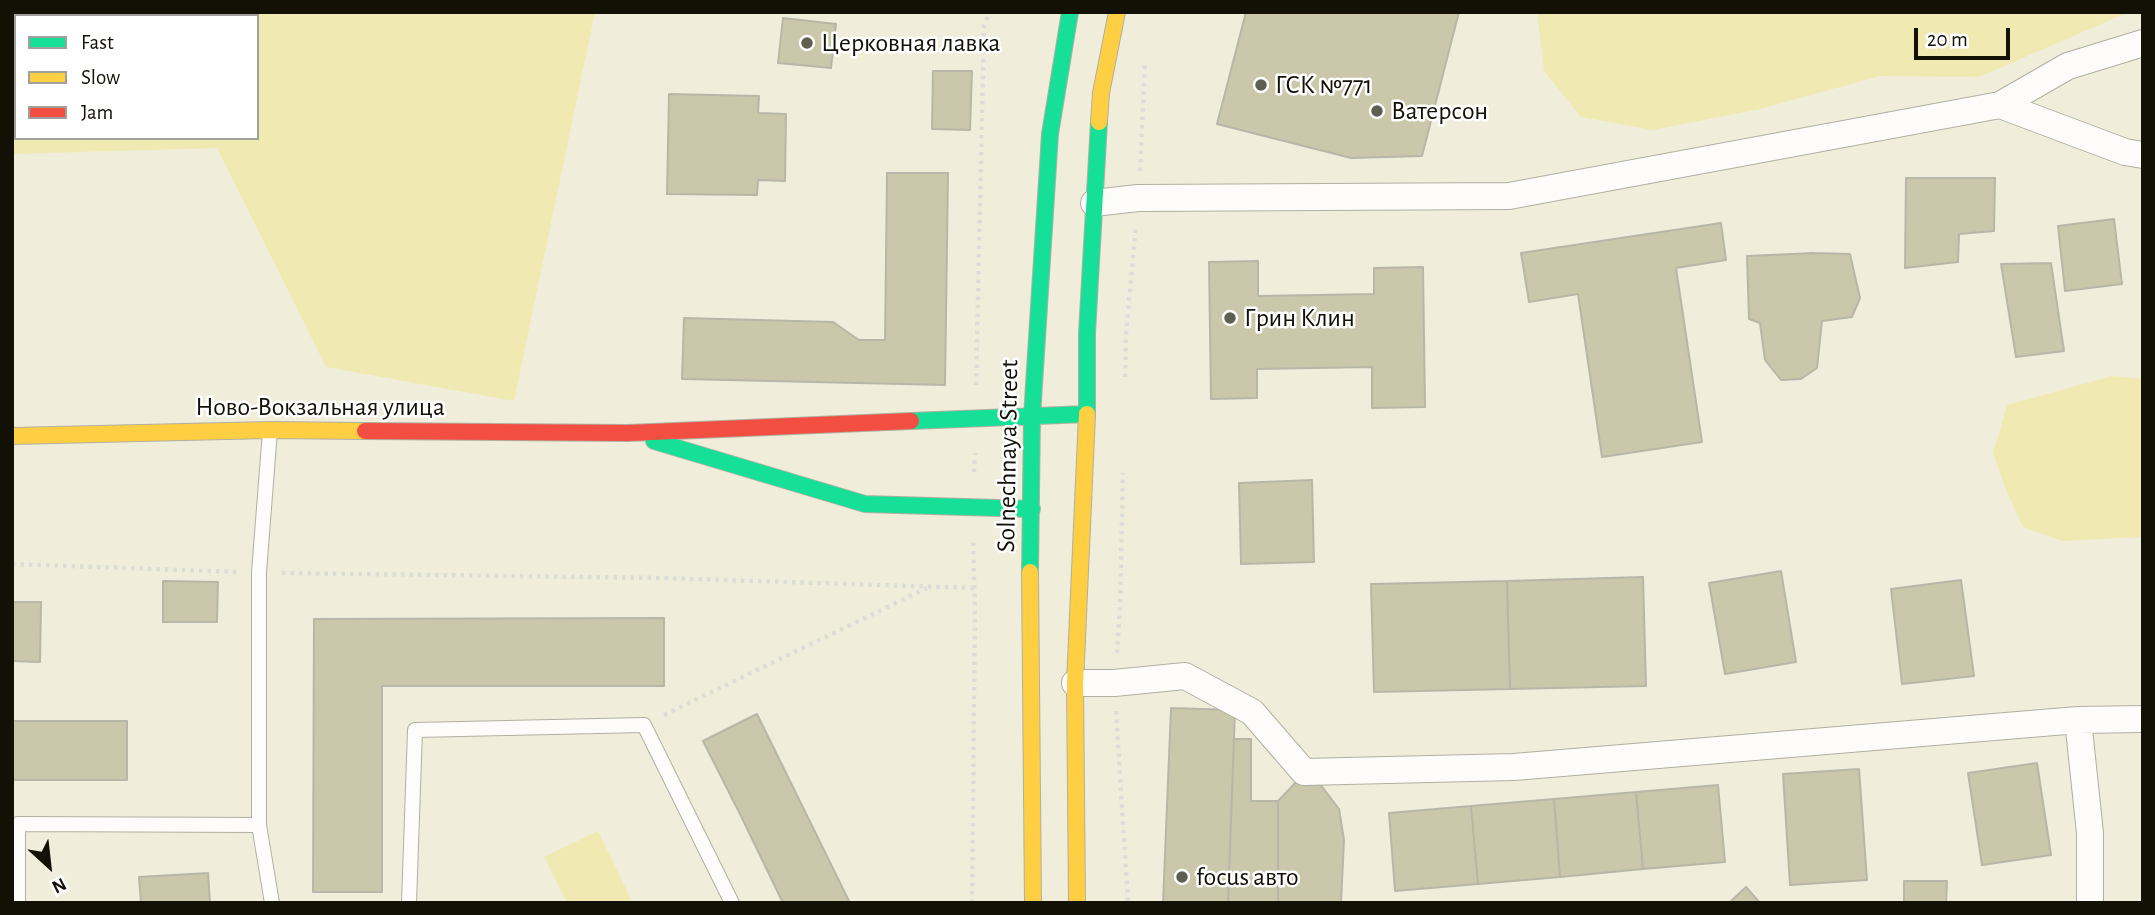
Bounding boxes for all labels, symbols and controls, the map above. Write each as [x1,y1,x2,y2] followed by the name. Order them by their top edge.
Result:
[14,14,259,140] legend
[1917,14,2013,58] scale bar
[821,27,1000,59] place label: Церковная лавка
[1927,29,1968,50] text: 20 m
[81,32,114,53] text: Fast
[799,35,815,51] marker: Церковная лавка
[81,67,120,88] text: Slow
[1275,69,1373,101] place label: ГСК №771
[1253,77,1269,93] marker: ГСК №771
[1391,95,1488,127] place label: Ватерсон
[81,102,113,123] text: Jam
[1369,103,1385,119] marker: Ватерсон
[1244,302,1355,334] place label: Грин Клин
[1222,310,1238,326] marker: Грин Клин
[991,359,1025,553] street label: Solnechnaya Street
[195,391,445,423] street label: Ново-Вокзальная улица
[14,831,84,901] north arrow
[1196,861,1299,893] place label: focus авто
[1174,869,1190,885] marker: focus авто
[49,874,69,897] text: N

